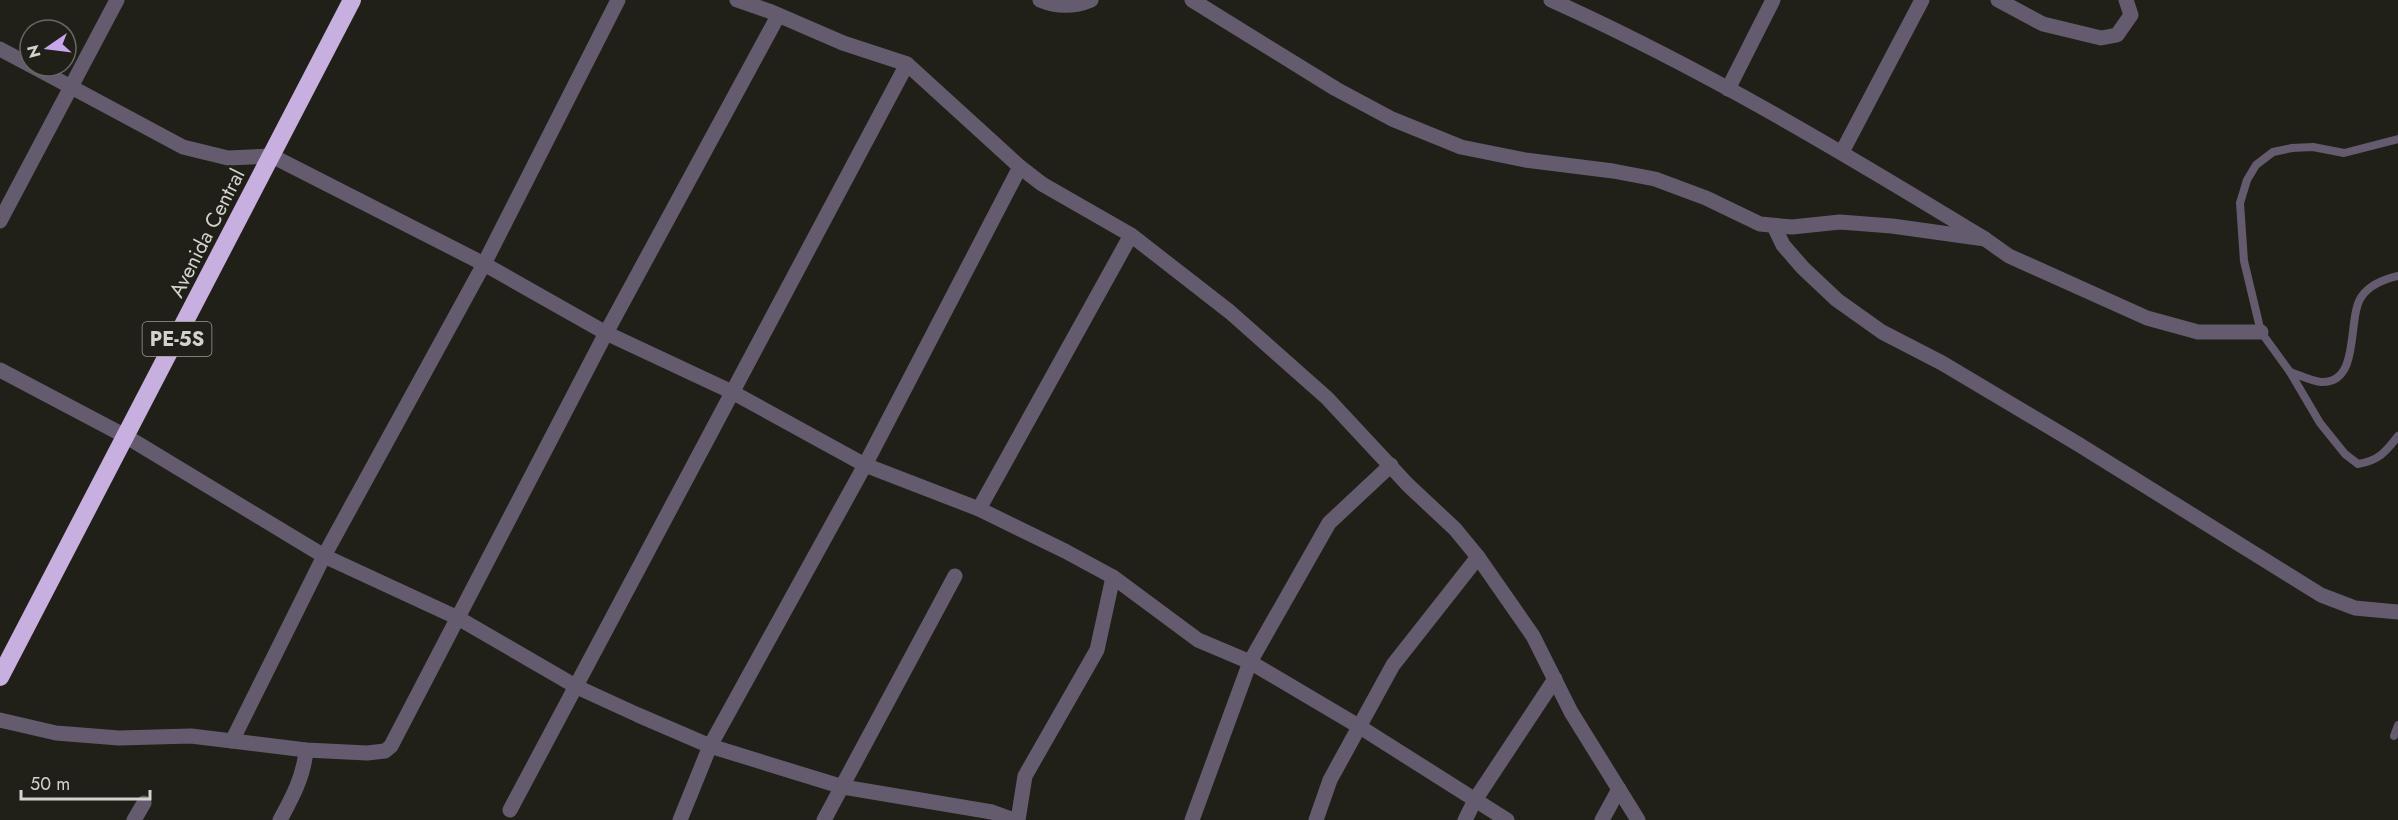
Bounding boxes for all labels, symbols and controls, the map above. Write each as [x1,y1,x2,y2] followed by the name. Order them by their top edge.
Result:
[18,18,78,78] north arrow
[21,43,47,60] text: N
[162,163,252,303] street label: Avenida Central
[142,322,212,356] road number: PE-5S
[21,763,150,801] scale bar
[30,771,70,797] text: 50 m

